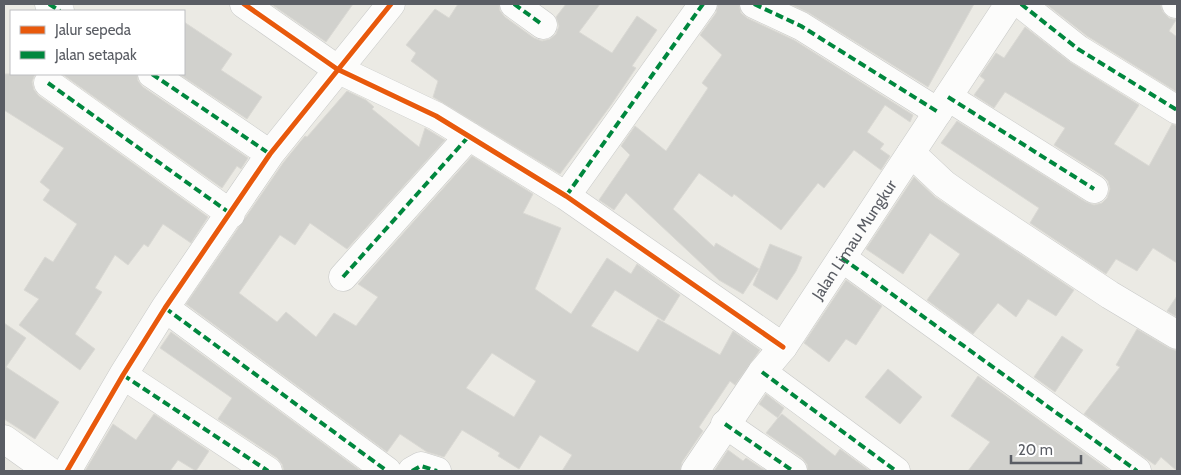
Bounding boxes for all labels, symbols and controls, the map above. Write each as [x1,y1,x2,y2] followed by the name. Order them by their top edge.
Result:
[10,10,185,75] legend
[54,21,132,39] text: Jalur sepeda
[54,46,137,64] text: Jalan setapak
[807,175,901,304] street label: Jalan Limau Mungkur
[1011,432,1081,464] scale bar
[1018,441,1053,459] text: 20 m

